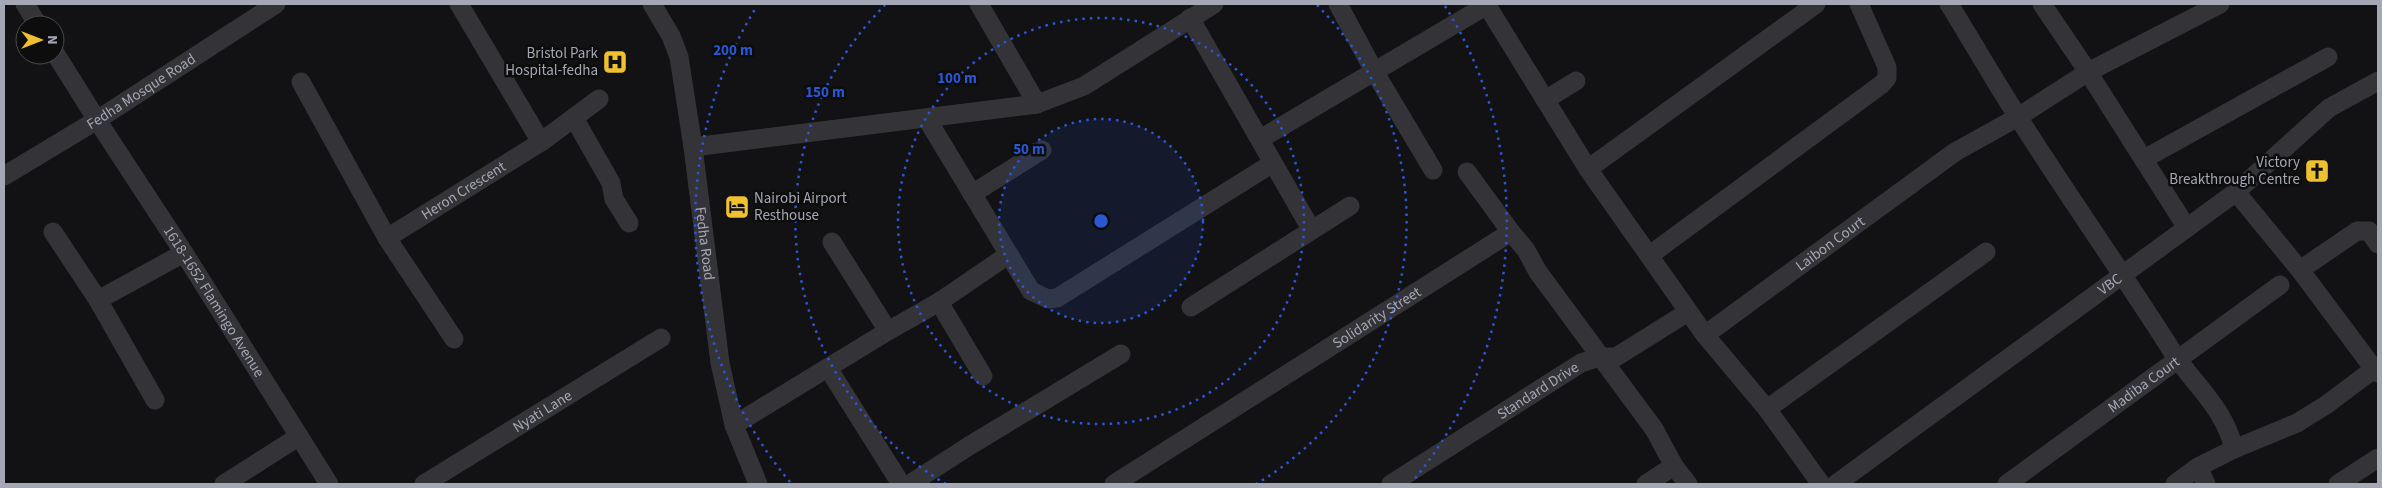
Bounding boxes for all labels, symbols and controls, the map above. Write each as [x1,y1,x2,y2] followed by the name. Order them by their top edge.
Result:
[15,15,65,65] north arrow
[42,35,62,45] text: N
[713,40,753,61] text: 200 m
[505,43,599,81] place label: Bristol Park Hospital-fedha
[83,49,200,135] street label: Fedha Mosque Road
[602,49,628,75] hospital icon: Bristol Park Hospital-fedha
[937,68,977,89] text: 100 m
[805,82,845,103] text: 150 m
[1013,139,1045,160] text: 50 m
[2169,152,2300,190] place label: Victory Breakthrough Centre
[417,156,510,225] street label: Heron Crescent
[2304,158,2330,184] church icon: Victory Breakthrough Centre
[754,188,847,226] place label: Nairobi Airport Resthouse
[724,194,750,220] hotel icon: Nairobi Airport Resthouse
[690,206,720,282] street label: Fedha Road
[1791,211,1869,276] street label: Laibon Court
[1092,212,1110,230] centre of rings
[158,222,269,381] street label: 1618-1652 Flamingo Avenue
[2094,268,2127,300] street label: VBC
[1328,282,1425,354] street label: Solidarity Street
[2104,352,2184,418] street label: Madiba Court
[1493,357,1583,425] street label: Standard Drive
[509,385,576,438] street label: Nyati Lane

